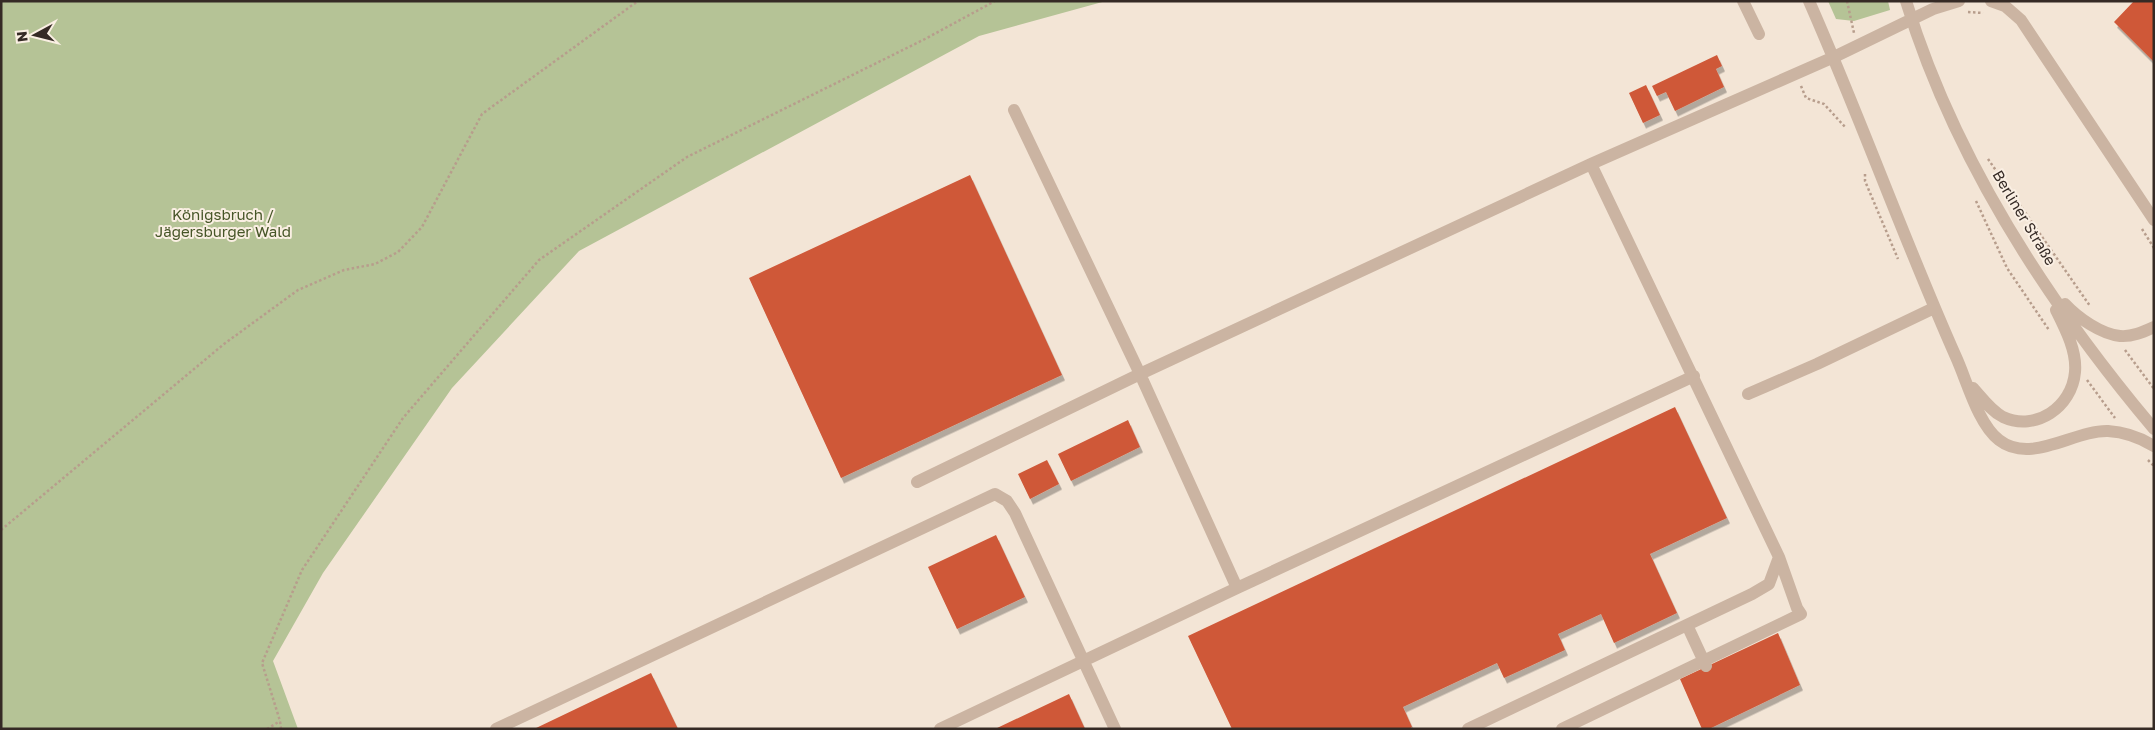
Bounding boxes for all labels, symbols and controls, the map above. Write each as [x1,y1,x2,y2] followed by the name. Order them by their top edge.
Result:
[10,10,60,60] north arrow
[13,30,31,43] text: N
[1989,167,2060,269] street label: Berliner Straße
[155,205,291,240] park label: Königsbruch / Jägersburger Wald

